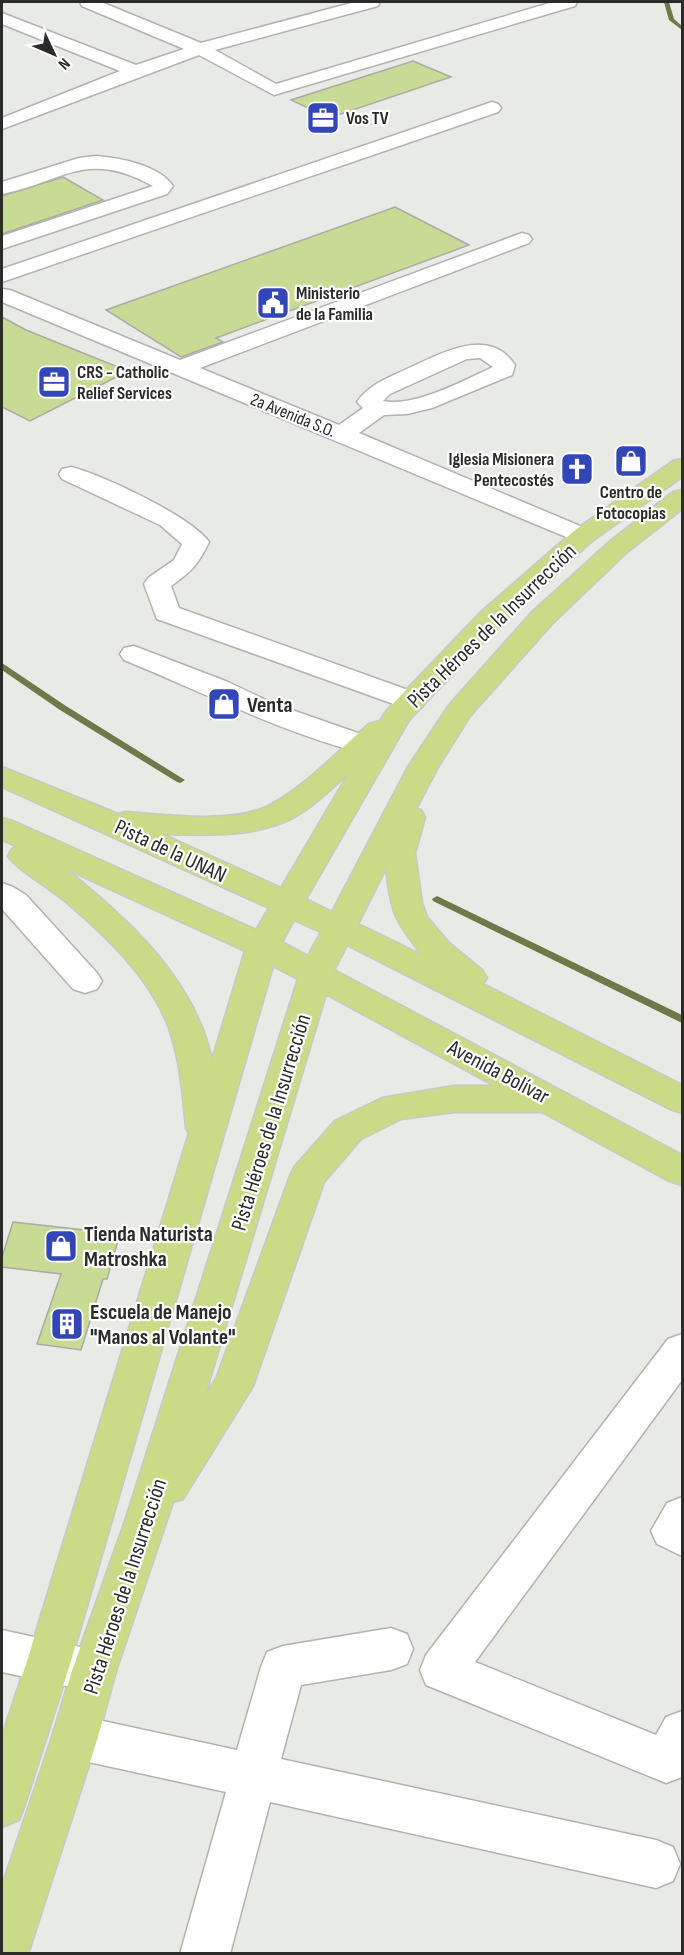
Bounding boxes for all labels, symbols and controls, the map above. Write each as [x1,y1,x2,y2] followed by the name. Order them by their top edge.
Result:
[24,24,84,84] north arrow
[54,54,74,73] text: N
[305,100,341,136] office icon: Vos TV
[346,108,389,129] place label: Vos TV
[296,283,373,325] place label: Ministerio de la Familia
[255,285,291,321] public building icon: Ministerio de la Familia
[77,362,172,404] place label: CRS - Catholic Relief Services
[36,364,72,400] office icon: CRS - Catholic Relief Services
[247,389,338,442] street label: 2a Avenida S.O.
[613,443,649,479] shop icon: Centro de Fotocopias
[449,449,554,491] place label: Iglesia Misionera Pentecostés
[559,451,595,487] church icon: Iglesia Misionera Pentecostés
[596,482,666,524] place label: Centro de Fotocopias
[402,538,582,714] street label: Pista Héroes de la Insurrección
[206,686,242,722] shop icon: Venta
[247,692,293,719] place label: Venta
[110,814,231,889] street label: Pista de la UNAN
[226,1011,317,1234] street label: Pista Héroes de la Insurrección
[442,1034,554,1110] street label: Avenida Bolívar
[84,1221,213,1273] place label: Tienda Naturista Matroshka
[43,1228,79,1264] shop icon: Tienda Naturista Matroshka
[90,1299,236,1351] place label: Escuela de Manejo "Manos al Volante"
[49,1306,85,1342] building icon: Escuela de Manejo "Manos al Volante"
[78,1475,173,1698] street label: Pista Héroes de la Insurrección

